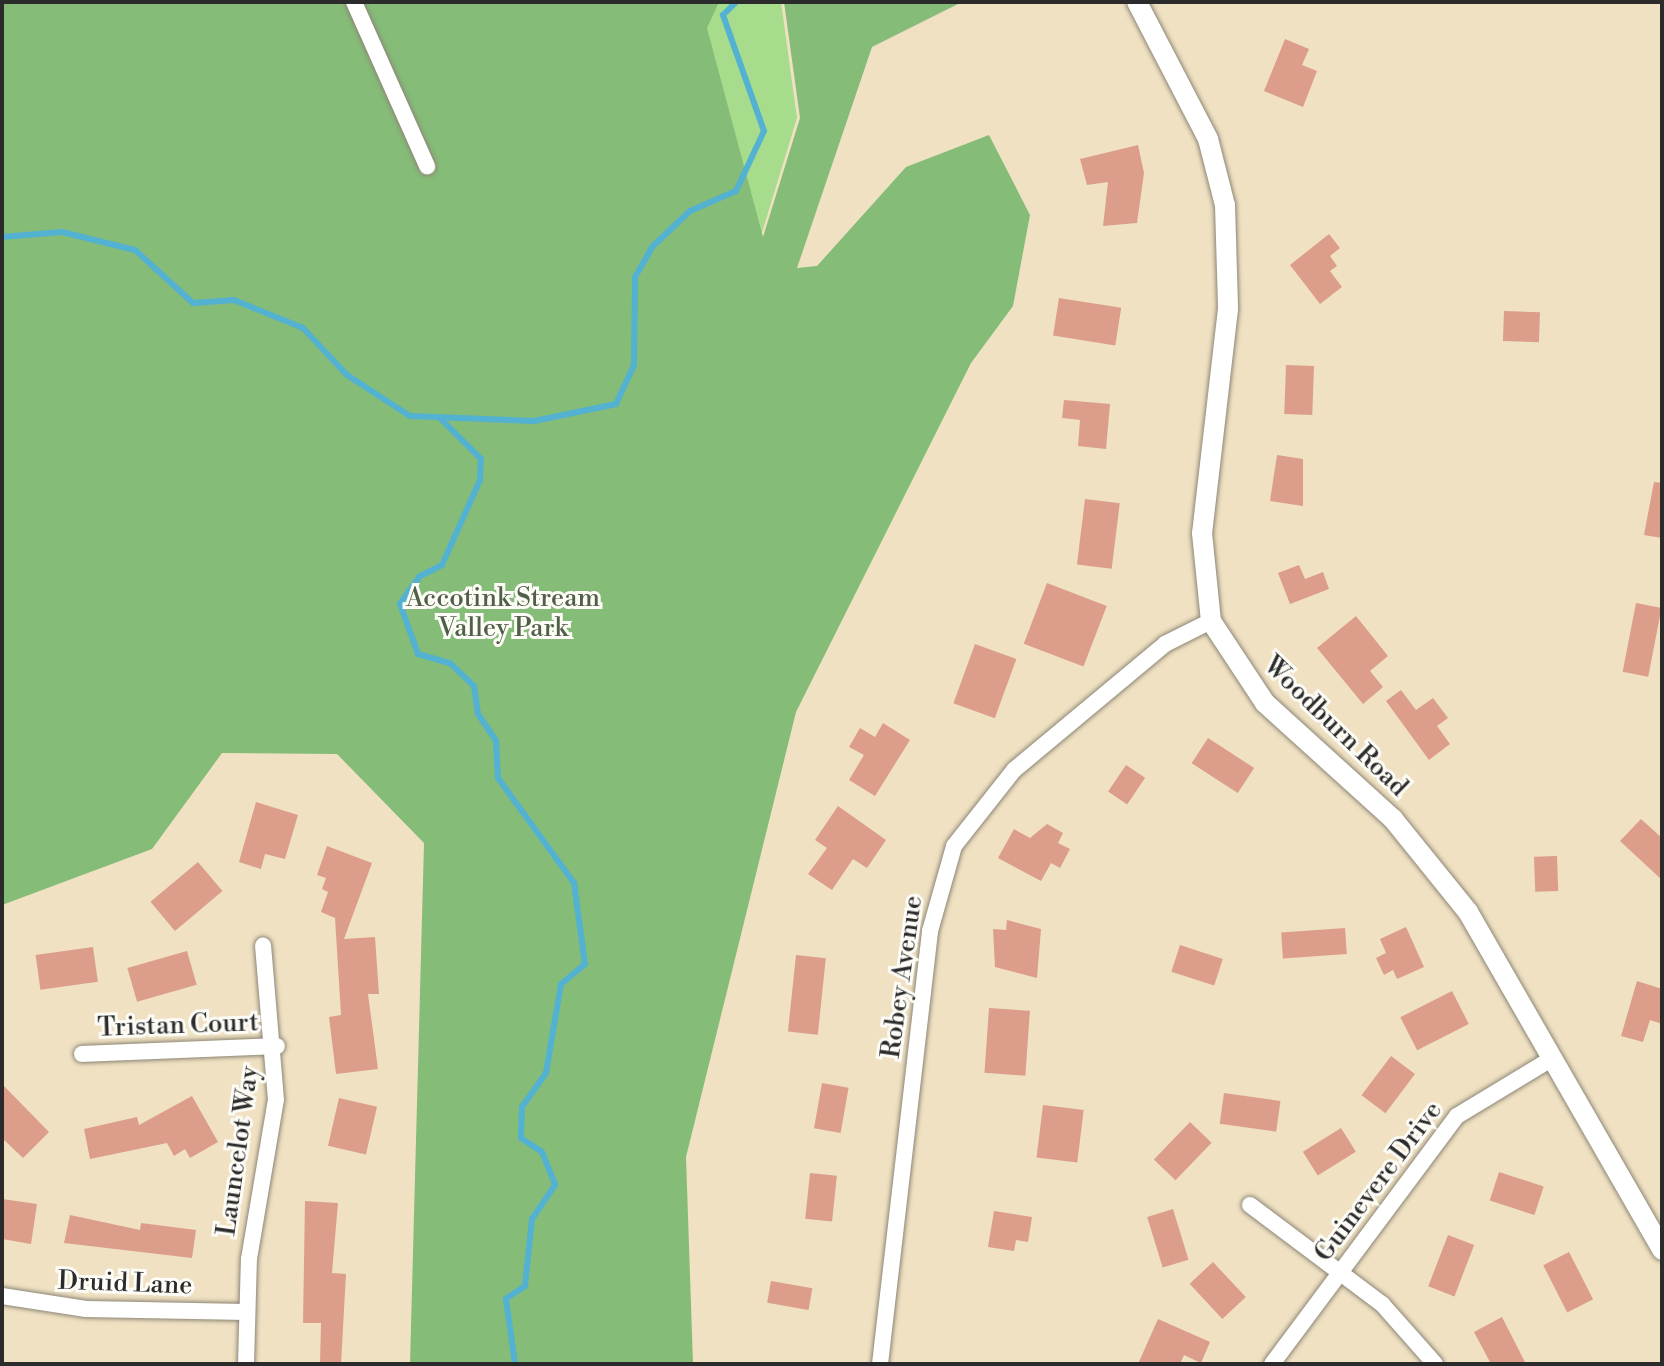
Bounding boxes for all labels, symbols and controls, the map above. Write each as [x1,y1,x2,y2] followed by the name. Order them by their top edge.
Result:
[406,583,600,644] park label: Accotink Stream Valley Park
[1256,650,1414,804] street label: Woodburn Road
[876,894,930,1060] street label: Robey Avenue
[97,1008,259,1044] street label: Tristan Court
[212,1064,266,1238] street label: Launcelot Way
[1309,1096,1449,1268] street label: Guinevere Drive
[57,1266,193,1302] street label: Druid Lane

